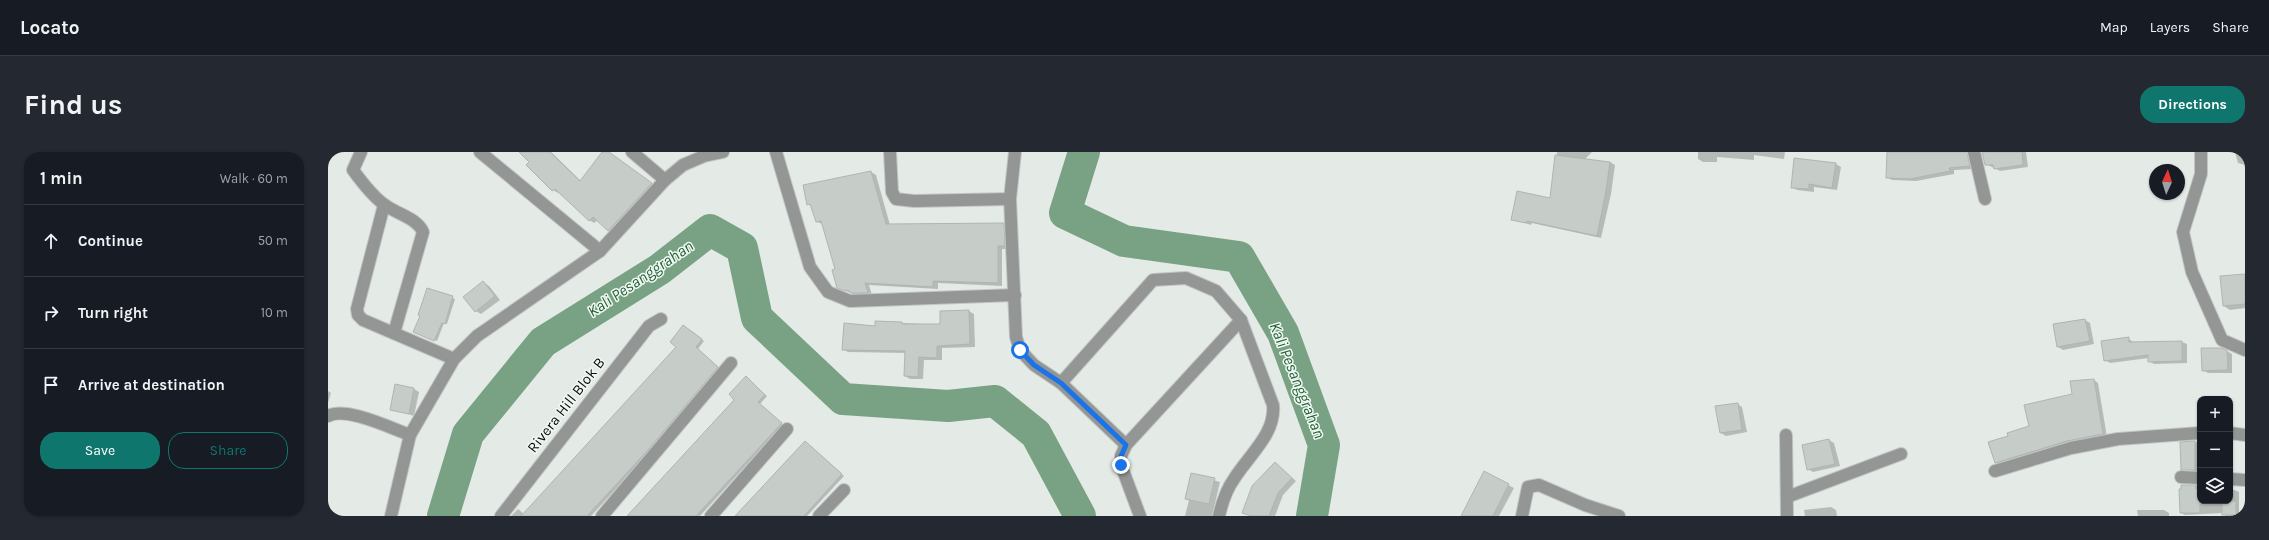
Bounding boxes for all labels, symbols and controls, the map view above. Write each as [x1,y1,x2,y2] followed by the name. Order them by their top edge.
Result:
[20,17,80,39] text: Locato
[2100,19,2128,36] text: Map
[2150,19,2190,36] text: Layers
[2212,19,2249,36] text: Share
[2140,86,2245,123] button: Directions
[24,88,123,121] text: Find us
[2149,164,2185,200] north arrow
[40,168,83,188] text: 1 min
[220,171,288,186] text: Walk · 60 m
[40,230,62,252] icon: ahead
[78,232,143,250] text: Continue
[258,233,288,248] text: 50 m
[584,236,697,321] water label: Kali Pesanggrahan
[40,302,62,324] icon: right
[78,304,148,322] text: Turn right
[261,305,288,320] text: 10 m
[1266,319,1329,441] water label: Kali Pesanggrahan
[1011,341,1029,359] route start
[523,354,609,456] street label: Rivera Hill Blok B
[40,374,62,396] icon: arrive
[78,376,225,394] text: Arrive at destination
[2197,396,2233,504] map controls
[2197,396,2233,432] button: +
[40,432,160,469] button: Save
[168,432,288,469] button: Share
[2197,432,2233,468] button: −
[1112,456,1130,474] route end
[2197,468,2233,504] button: layers

